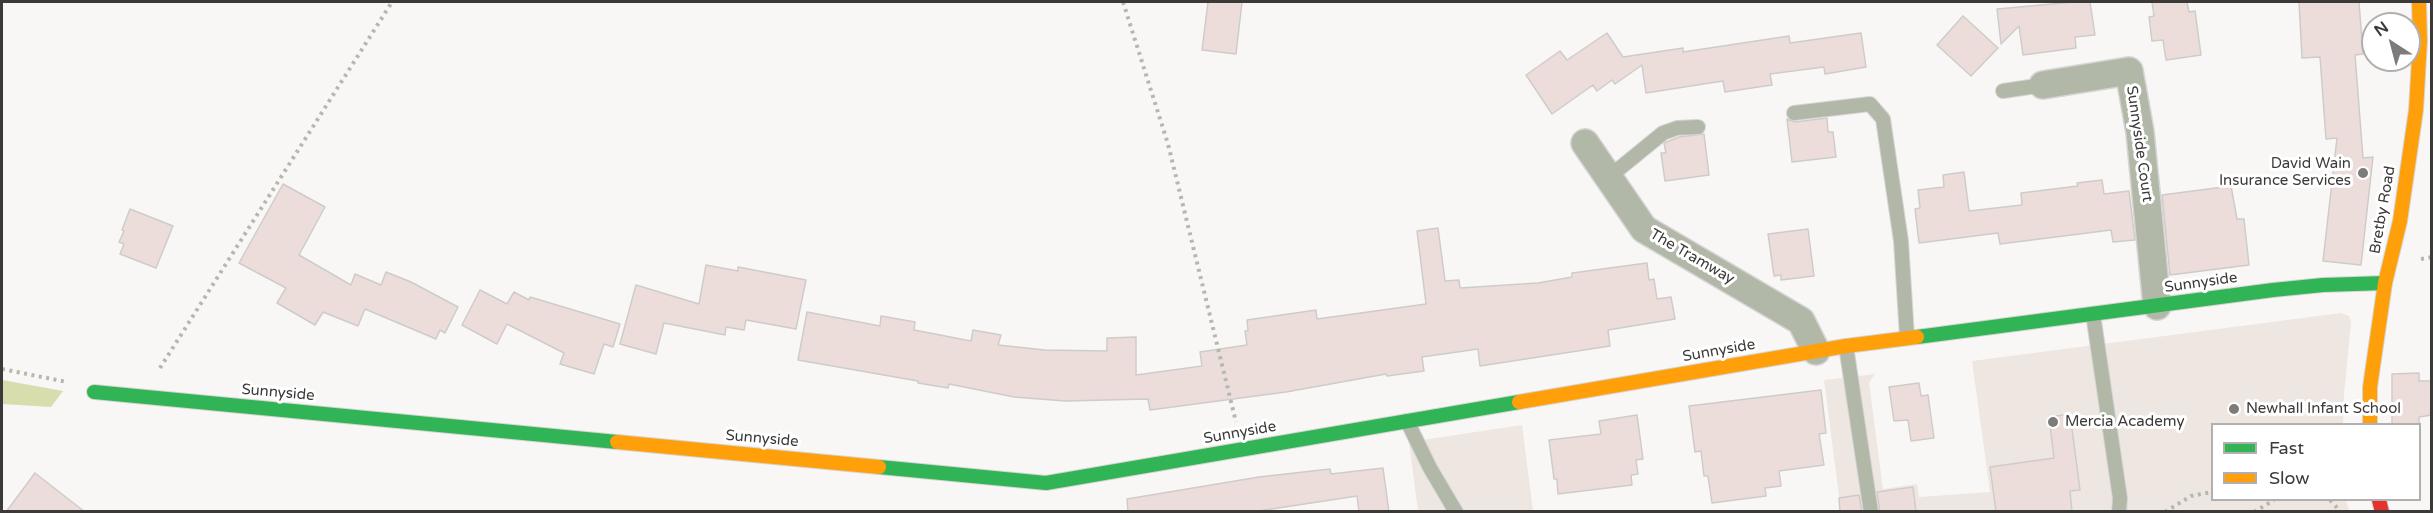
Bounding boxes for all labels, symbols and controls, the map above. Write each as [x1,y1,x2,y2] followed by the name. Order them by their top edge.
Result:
[2361,12,2421,72] north arrow
[2371,17,2393,41] text: N
[2122,85,2156,203] street label: Sunnyside Court
[2219,155,2351,190] place label: David Wain Insurance Services
[2366,165,2400,255] street label: Bretby Road
[2356,166,2370,180] marker: David Wain Insurance Services
[1646,226,1738,288] street label: The Tramway
[2163,269,2239,297] street label: Sunnyside
[1681,336,1757,366] street label: Sunnyside
[241,381,315,405] street label: Sunnyside
[2246,400,2401,418] place label: Newhall Infant School
[2227,402,2241,416] marker: Newhall Infant School
[2065,413,2184,431] place label: Mercia Academy
[2046,415,2060,429] marker: Mercia Academy
[1202,418,1278,448] street label: Sunnyside
[2211,423,2421,501] legend
[725,427,799,451] street label: Sunnyside
[2269,437,2304,459] text: Fast
[2269,467,2310,489] text: Slow

